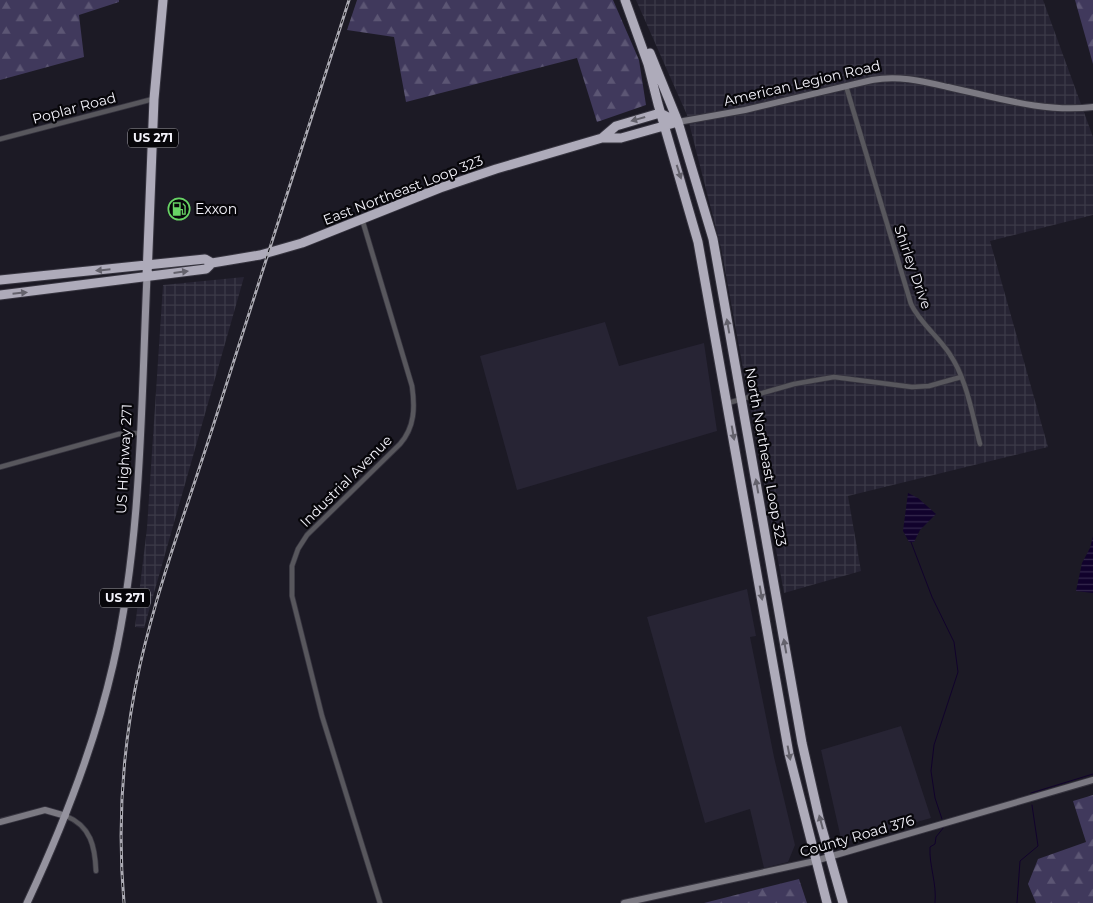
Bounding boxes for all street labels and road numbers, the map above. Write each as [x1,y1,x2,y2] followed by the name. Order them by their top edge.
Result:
[722,56,882,110] street label: American Legion Road
[30,88,118,128] street label: Poplar Road
[128,128,178,148] road number: US 271
[320,151,486,229] street label: East Northeast Loop 323
[890,223,936,311] street label: Shirley Drive
[741,366,791,548] street label: North Northeast Loop 323
[112,404,136,514] street label: US Highway 271
[296,431,396,531] street label: Industrial Avenue
[100,588,150,608] road number: US 271
[798,811,917,861] street label: County Road 376

